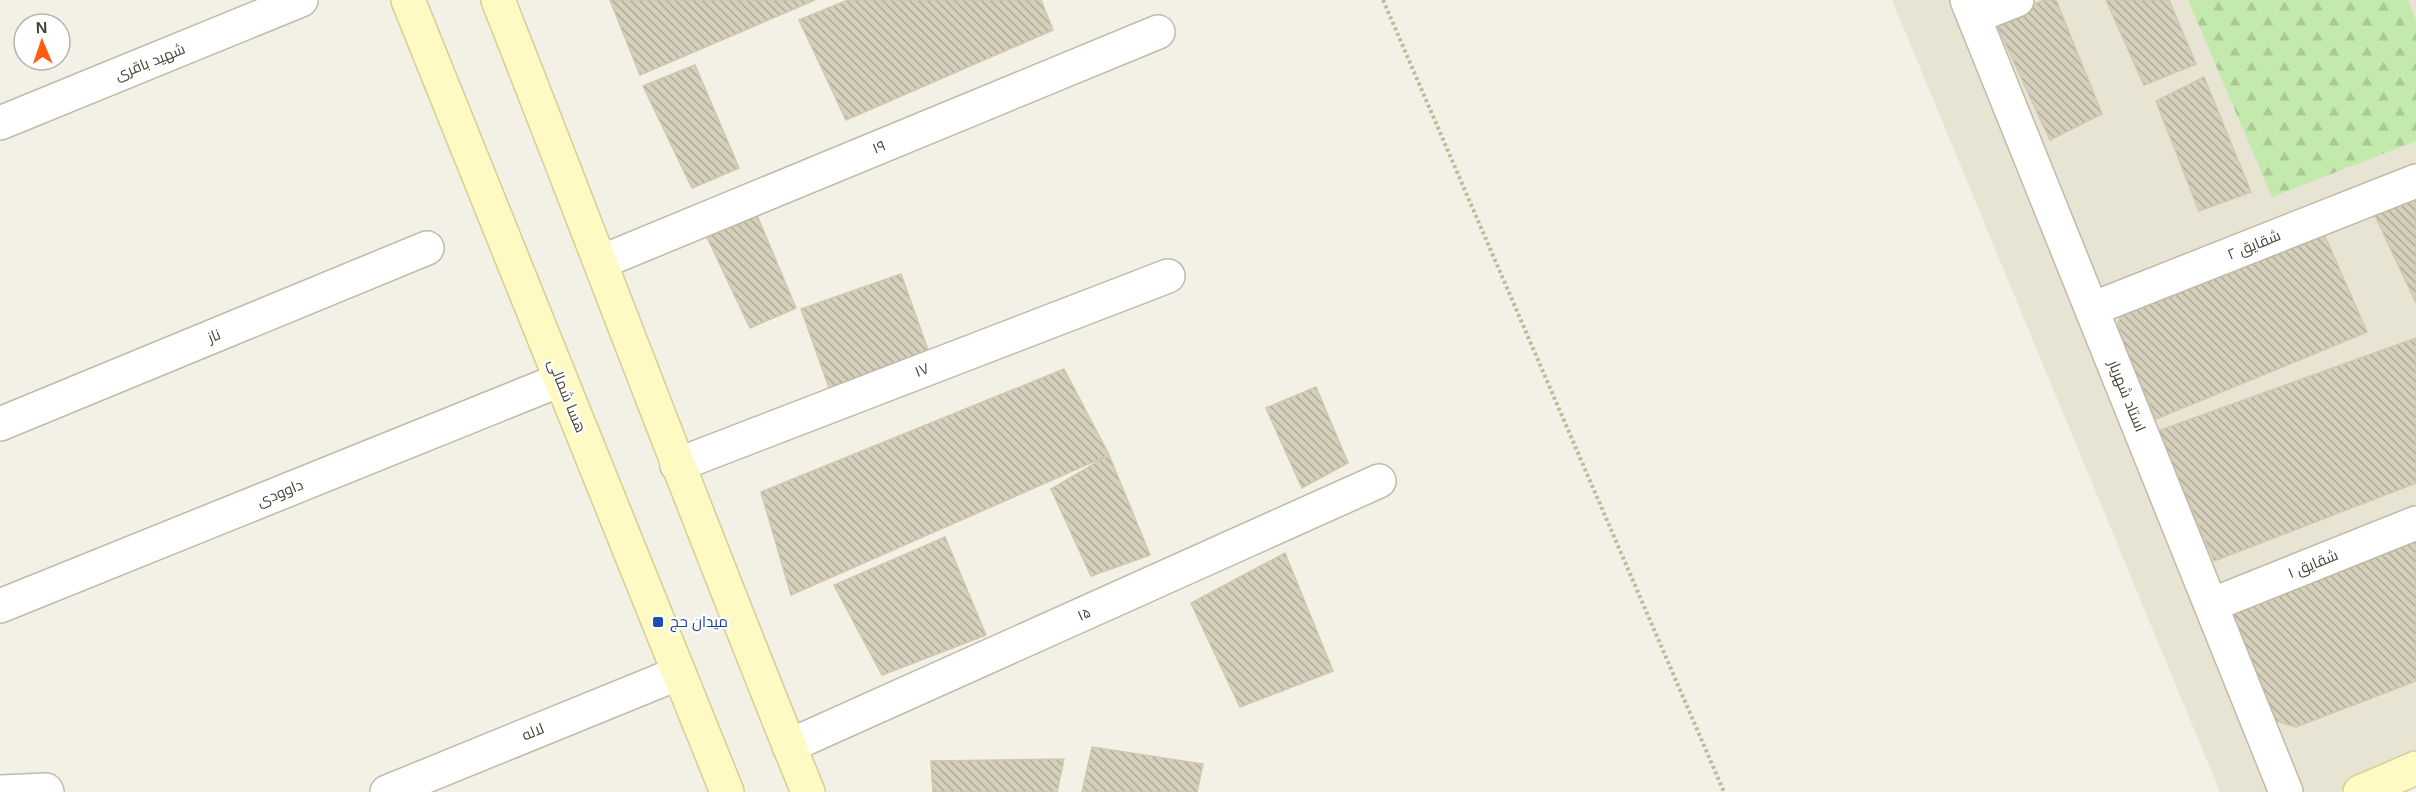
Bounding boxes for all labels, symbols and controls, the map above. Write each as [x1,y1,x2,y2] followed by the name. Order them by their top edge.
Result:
[12,12,72,72] north arrow
[35,19,48,36] text: N
[112,40,188,85] street label: شهید باقری
[870,136,888,157] street label: ۱۹
[2225,226,2284,265] street label: شقایق ۲
[204,325,223,347] street label: ناز
[543,357,590,436] street label: هسا شمالی
[2103,357,2150,435] street label: استاد شهریار
[912,359,931,380] street label: ۱۷
[254,476,306,511] street label: داوودی
[2285,546,2341,583] street label: شقایق ۱
[1074,603,1093,624] street label: ۱۵
[670,613,728,633] place label: میدان حج
[651,615,665,629] marker: میدان حج
[519,719,546,744] street label: لاله

